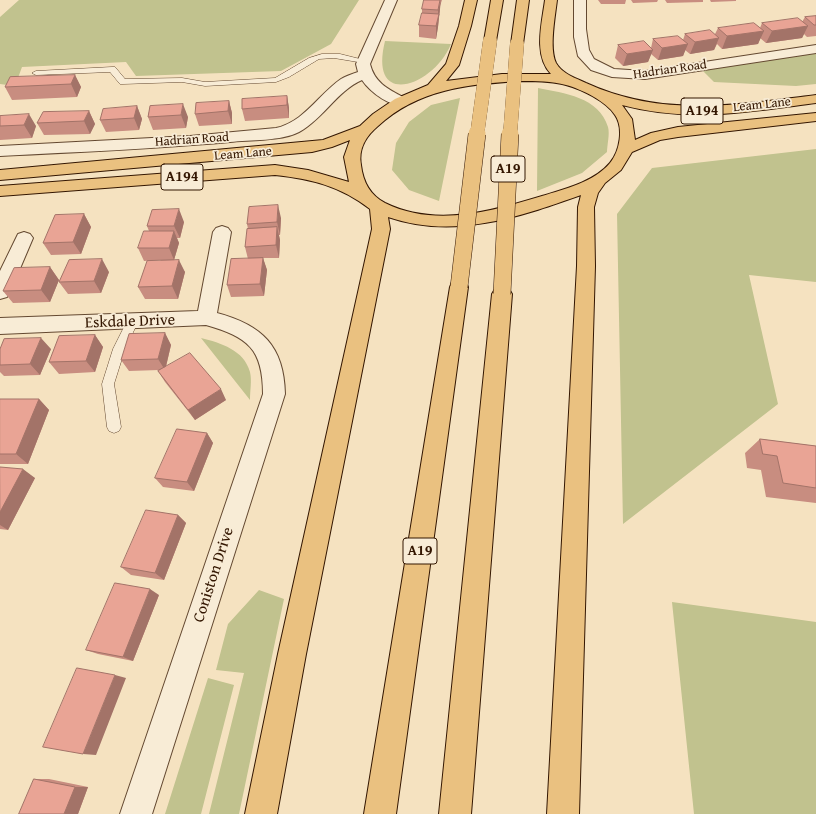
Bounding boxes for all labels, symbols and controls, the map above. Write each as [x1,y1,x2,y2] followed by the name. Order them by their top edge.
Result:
[632,57,708,83] street label: Hadrian Road
[732,94,792,116] street label: Leam Lane
[681,98,723,124] road number: A194
[154,130,230,150] street label: Hadrian Road
[213,144,273,164] street label: Leam Lane
[491,156,525,182] road number: A19
[161,164,203,190] road number: A194
[85,311,175,333] street label: Eskdale Drive
[190,525,238,625] street label: Coniston Drive
[403,538,437,564] road number: A19

